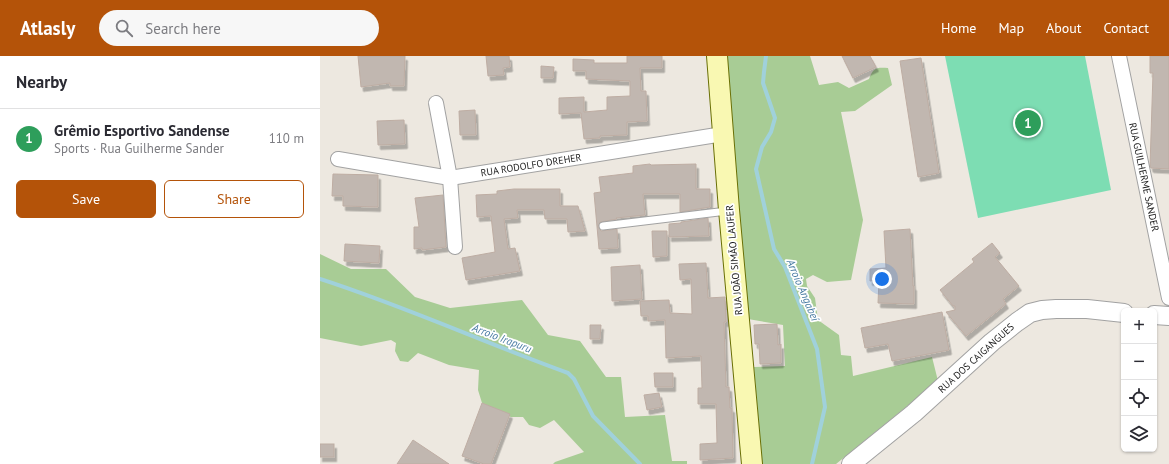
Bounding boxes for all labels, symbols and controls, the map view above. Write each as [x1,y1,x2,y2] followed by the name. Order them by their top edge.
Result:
[99,10,379,46] search box
[20,16,75,40] text: Atlasly
[113,17,135,39] icon: search
[145,19,221,38] text: Search here
[941,19,976,37] text: Home
[998,19,1024,37] text: Map
[1046,19,1082,37] text: About
[1104,19,1149,37] text: Contact
[16,71,67,93] text: Nearby
[1015,108,1041,138] pin: 1
[54,121,230,140] text: Grêmio Esportivo Sandense
[1126,121,1162,233] street label: RUA GUILHERME SANDER
[25,130,33,147] text: 1
[269,130,304,147] text: 110 m
[54,140,224,157] text: Sports · Rua Guilherme Sander
[480,151,582,179] street label: RUA RODOLFO DREHER
[16,180,156,218] button: Save
[164,180,304,218] button: Share
[723,204,745,316] street label: RUA JOÃO SIMÃO LAUFER
[783,256,823,324] water label: Arroio Angabeí
[872,269,892,289] your location
[1121,308,1157,452] map controls
[1121,308,1157,344] button: +
[469,320,534,356] water label: Arroio Irapuru
[935,320,1017,396] street label: RUA DOS CAIGANGUES
[1121,344,1157,380] button: −
[1121,380,1157,416] button: locate
[1121,416,1157,452] button: layers

